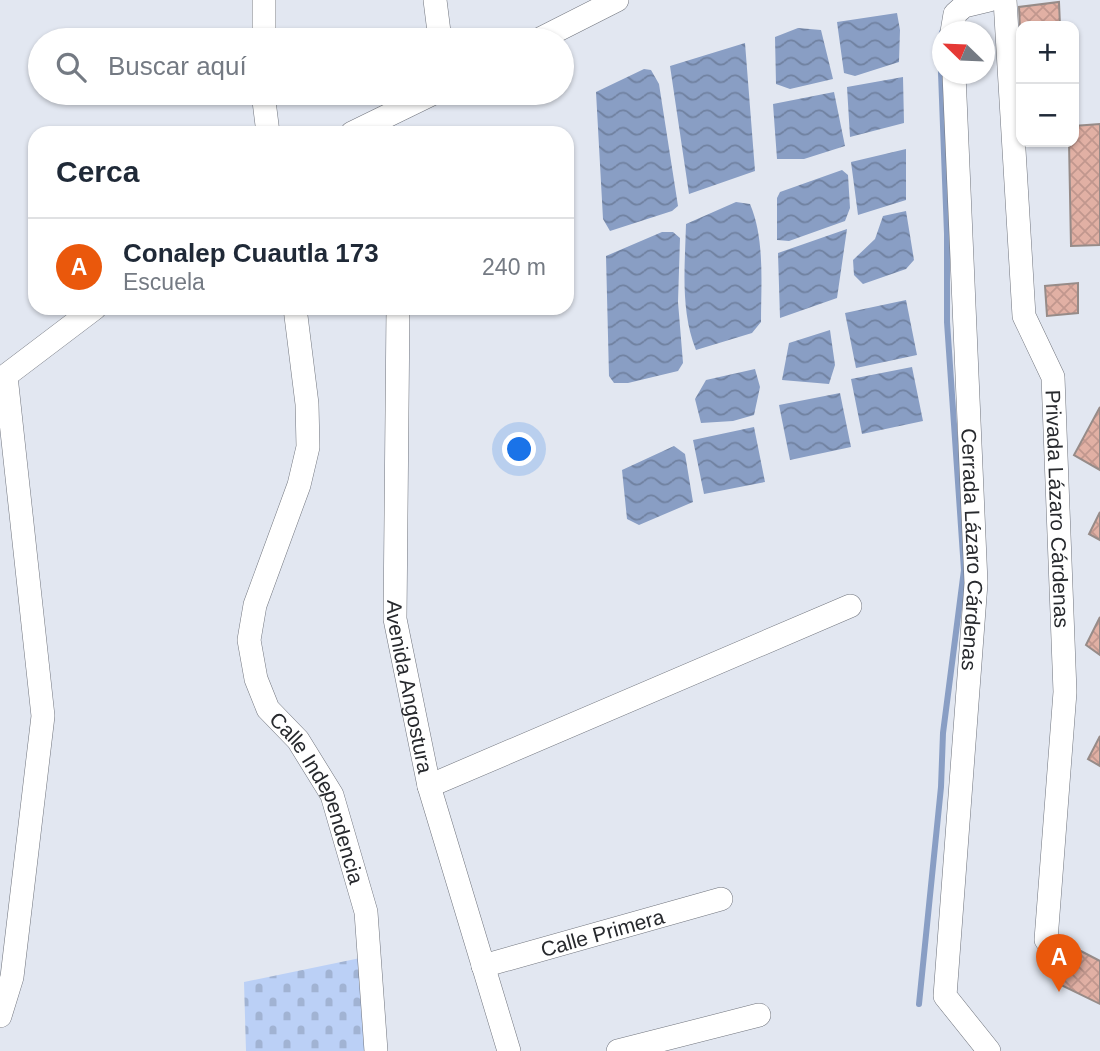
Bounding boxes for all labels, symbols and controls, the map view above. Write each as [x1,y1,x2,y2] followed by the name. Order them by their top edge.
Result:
[932,21,995,84] north arrow
[1016,21,1079,147] map controls
[1016,21,1079,84] button: +
[28,28,574,105] search box
[52,48,90,86] icon: search
[108,51,247,81] text: Buscar aquí
[1016,84,1079,147] button: −
[56,155,139,188] text: Cerca
[123,238,379,268] text: Conalep Cuautla 173
[71,254,87,280] text: A
[482,254,546,280] text: 240 m
[123,269,205,295] text: Escuela
[1042,389,1074,628] street label: Privada Lázaro Cárdenas
[958,428,988,672] street label: Cerrada Lázaro Cárdenas
[502,432,536,466] your location
[383,600,438,775] street label: Avenida Angostura
[265,707,369,887] street label: Calle Independencia
[538,904,667,961] street label: Calle Primera
[1036,934,1082,992] pin: A

